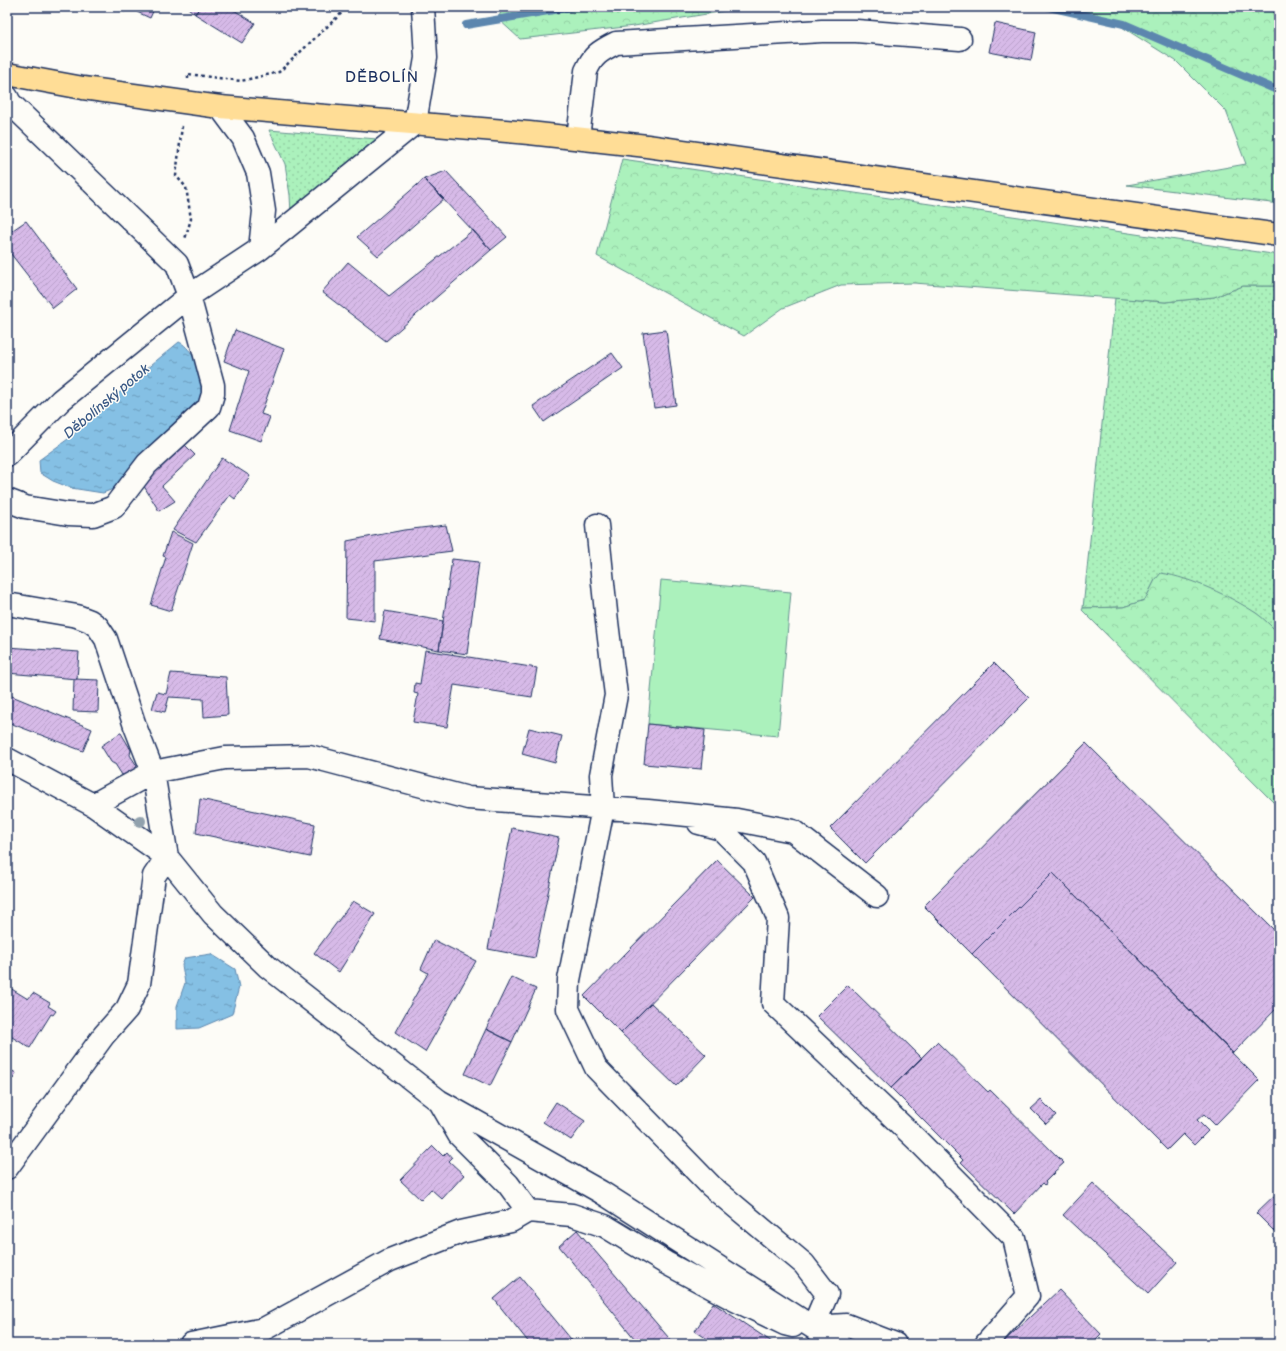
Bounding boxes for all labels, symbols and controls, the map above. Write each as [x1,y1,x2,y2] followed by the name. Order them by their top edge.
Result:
[345,68,419,87] district label: DĚBOLÍN
[60,360,154,442] water label: Děbolínský potok

